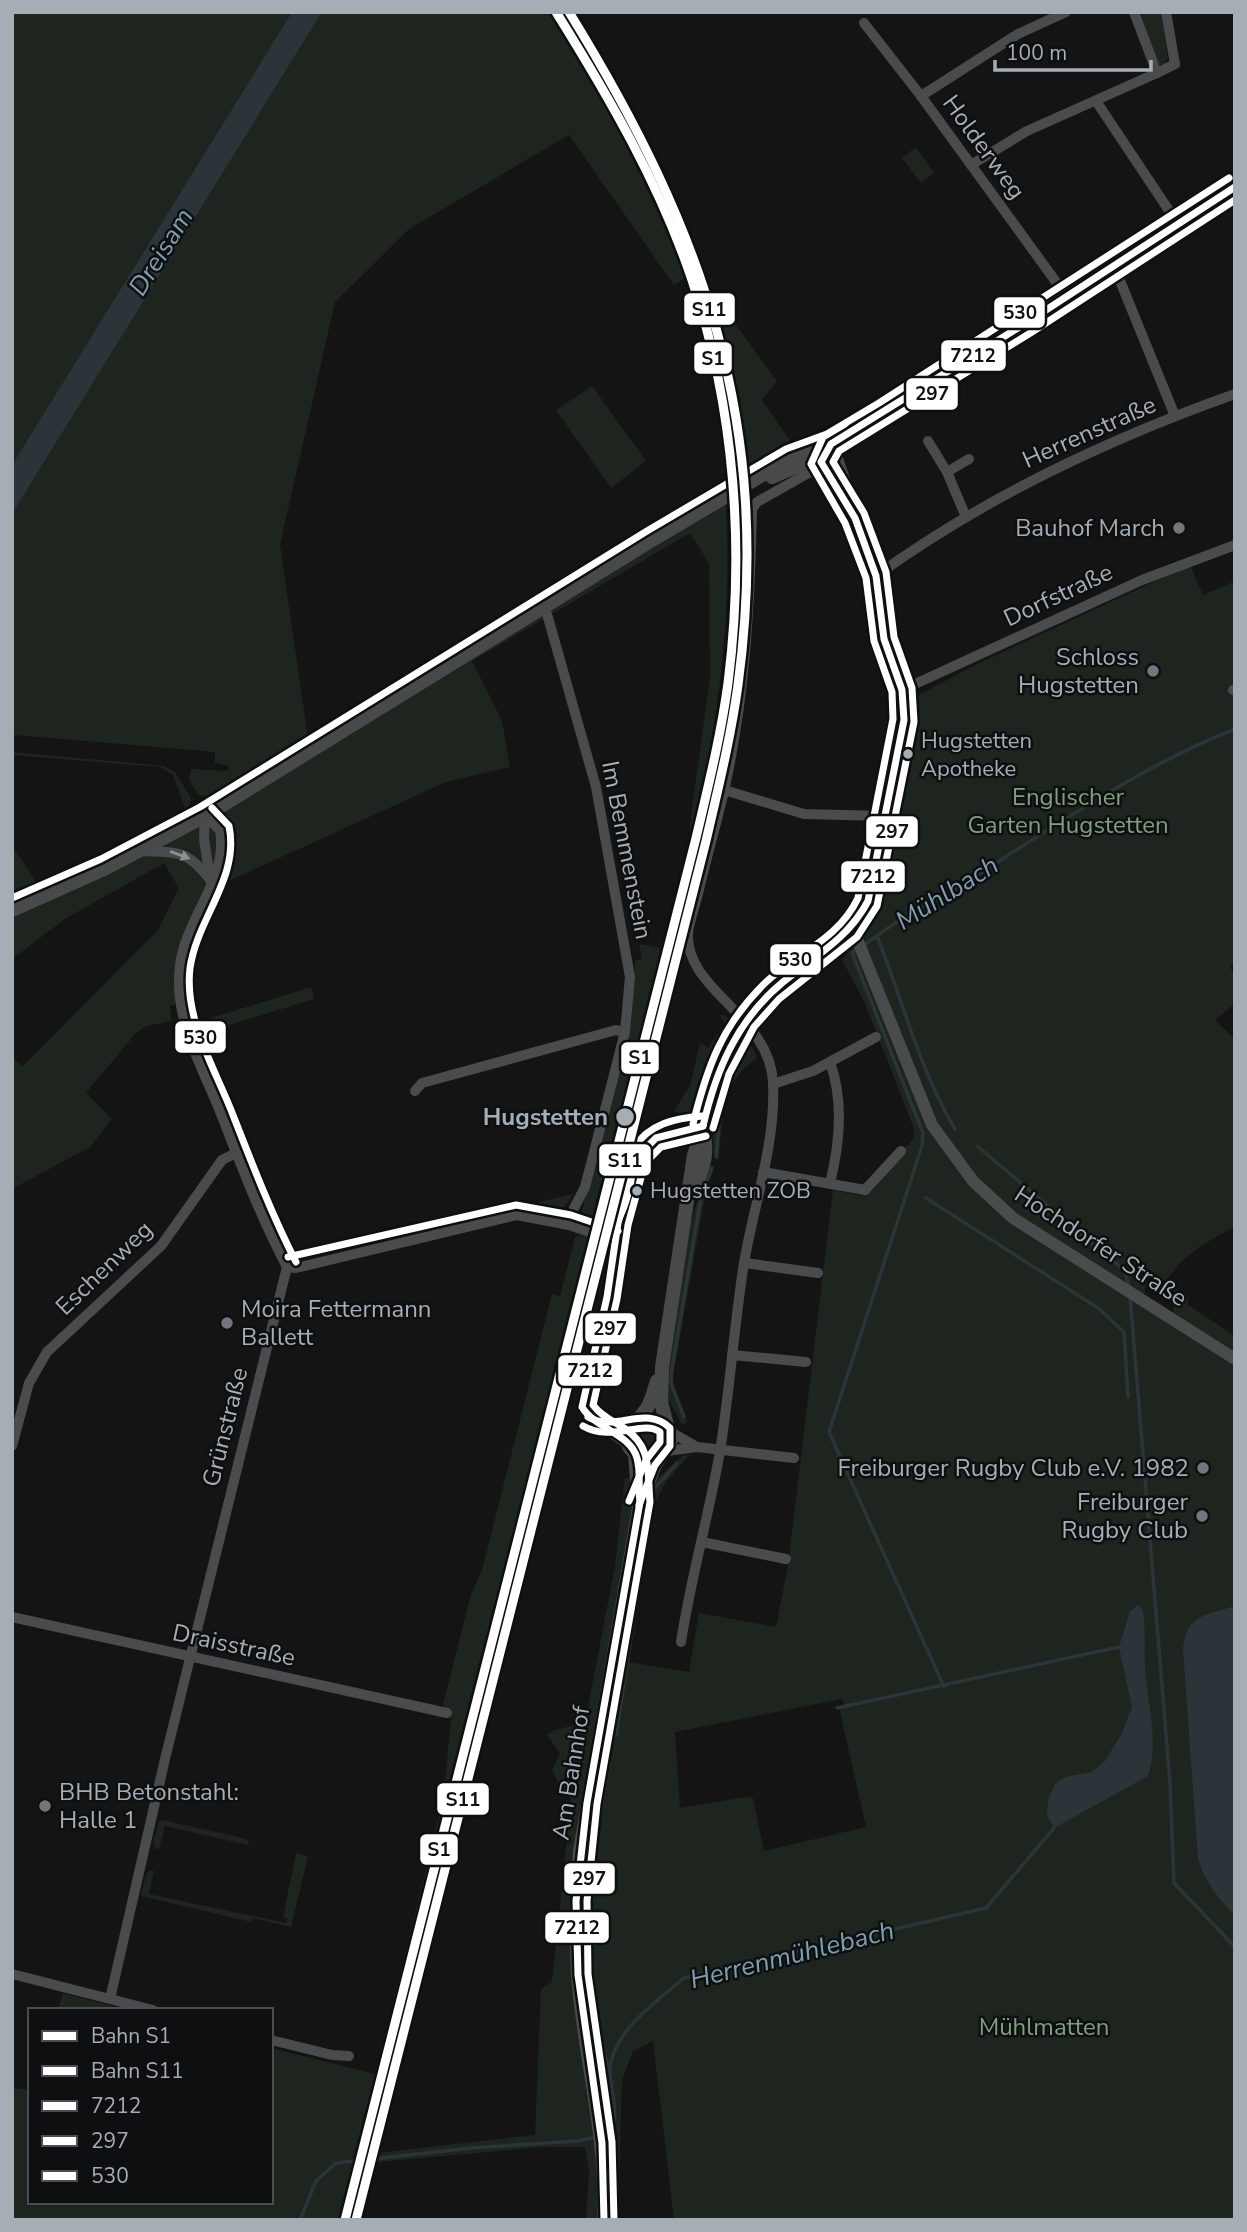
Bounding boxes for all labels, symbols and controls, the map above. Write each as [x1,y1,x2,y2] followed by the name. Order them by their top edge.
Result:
[995,28,1151,72] scale bar
[1006,39,1067,67] text: 100 m
[935,88,1033,206] street label: Holderweg
[120,202,202,302] water label: Dreisam
[683,292,736,326] line badge: S11
[993,296,1046,329] line badge: 530
[692,297,726,323] text: S11
[1003,300,1037,326] text: 530
[940,339,1007,372] line badge: 7212
[693,341,733,375] line badge: S1
[950,343,996,369] text: 7212
[701,346,725,372] text: S1
[905,377,959,411] line badge: 297
[915,381,949,407] text: 297
[1017,388,1161,476] street label: Herrenstraße
[1015,512,1165,544] place label: Bauhof March
[1171,520,1187,536] marker: Bauhof March
[998,556,1118,634] street label: Dorfstraße
[1018,641,1139,701] place label: Schloss Hugstetten
[1145,663,1161,679] marker: Schloss Hugstetten
[921,726,1032,784] place label: Hugstetten Apotheke
[901,747,915,761] marker: Hugstetten Apotheke
[594,758,660,942] street label: Im Bemmenstein
[967,781,1169,841] park label: Englischer Garten Hugstetten
[865,815,919,848] line badge: 297
[875,819,909,845] text: 297
[889,848,1005,938] water label: Mühlbach
[170,850,191,861] one-way arrow
[840,860,906,893] line badge: 7212
[850,864,896,890] text: 7212
[769,943,822,976] line badge: 530
[778,947,812,973] text: 530
[174,1020,227,1054] line badge: 530
[183,1025,217,1051] text: 530
[620,1041,660,1075] line badge: S1
[628,1045,652,1071] text: S1
[483,1101,608,1133] place label: Hugstetten
[614,1106,636,1128] marker: Hugstetten
[598,1143,652,1177] line badge: S11
[608,1148,642,1174] text: S11
[650,1176,811,1206] place label: Hugstetten ZOB
[1008,1178,1194,1314] street label: Hochdorfer Straße
[630,1184,644,1198] marker: Hugstetten ZOB
[49,1214,159,1322] street label: Eschenweg
[241,1293,432,1353] place label: Moira Fettermann Ballett
[584,1312,637,1345] line badge: 297
[219,1315,235,1331] marker: Moira Fettermann Ballett
[593,1316,627,1342] text: 297
[557,1354,623,1387] line badge: 7212
[567,1358,613,1384] text: 7212
[195,1364,255,1490] street label: Grünstraße
[838,1452,1189,1484] place label: Freiburger Rugby Club e.V. 1982
[1195,1460,1211,1476] marker: Freiburger Rugby Club e.V. 1982
[1061,1486,1188,1546] place label: Freiburger Rugby Club
[1194,1508,1210,1524] marker: Freiburger Rugby Club
[170,1616,298,1674] street label: Draisstraße
[545,1703,598,1842] street label: Am Bahnhof
[59,1776,239,1836] place label: BHB Betonstahl: Halle 1
[436,1782,490,1816] line badge: S11
[446,1787,480,1813] text: S11
[37,1798,53,1814] marker: BHB Betonstahl: Halle 1
[419,1833,459,1866] line badge: S1
[427,1837,451,1863] text: S1
[563,1862,616,1895] line badge: 297
[572,1866,606,1892] text: 297
[544,1911,610,1944] line badge: 7212
[686,1913,898,1997] water label: Herrenmühlebach
[554,1915,600,1941] text: 7212
[28,2008,273,2204] legend
[979,2011,1109,2043] park label: Mühlmatten
[91,2022,171,2050] text: Bahn S1
[91,2057,184,2085] text: Bahn S11
[91,2092,141,2120] text: 7212
[91,2127,129,2155] text: 297
[91,2162,129,2190] text: 530

